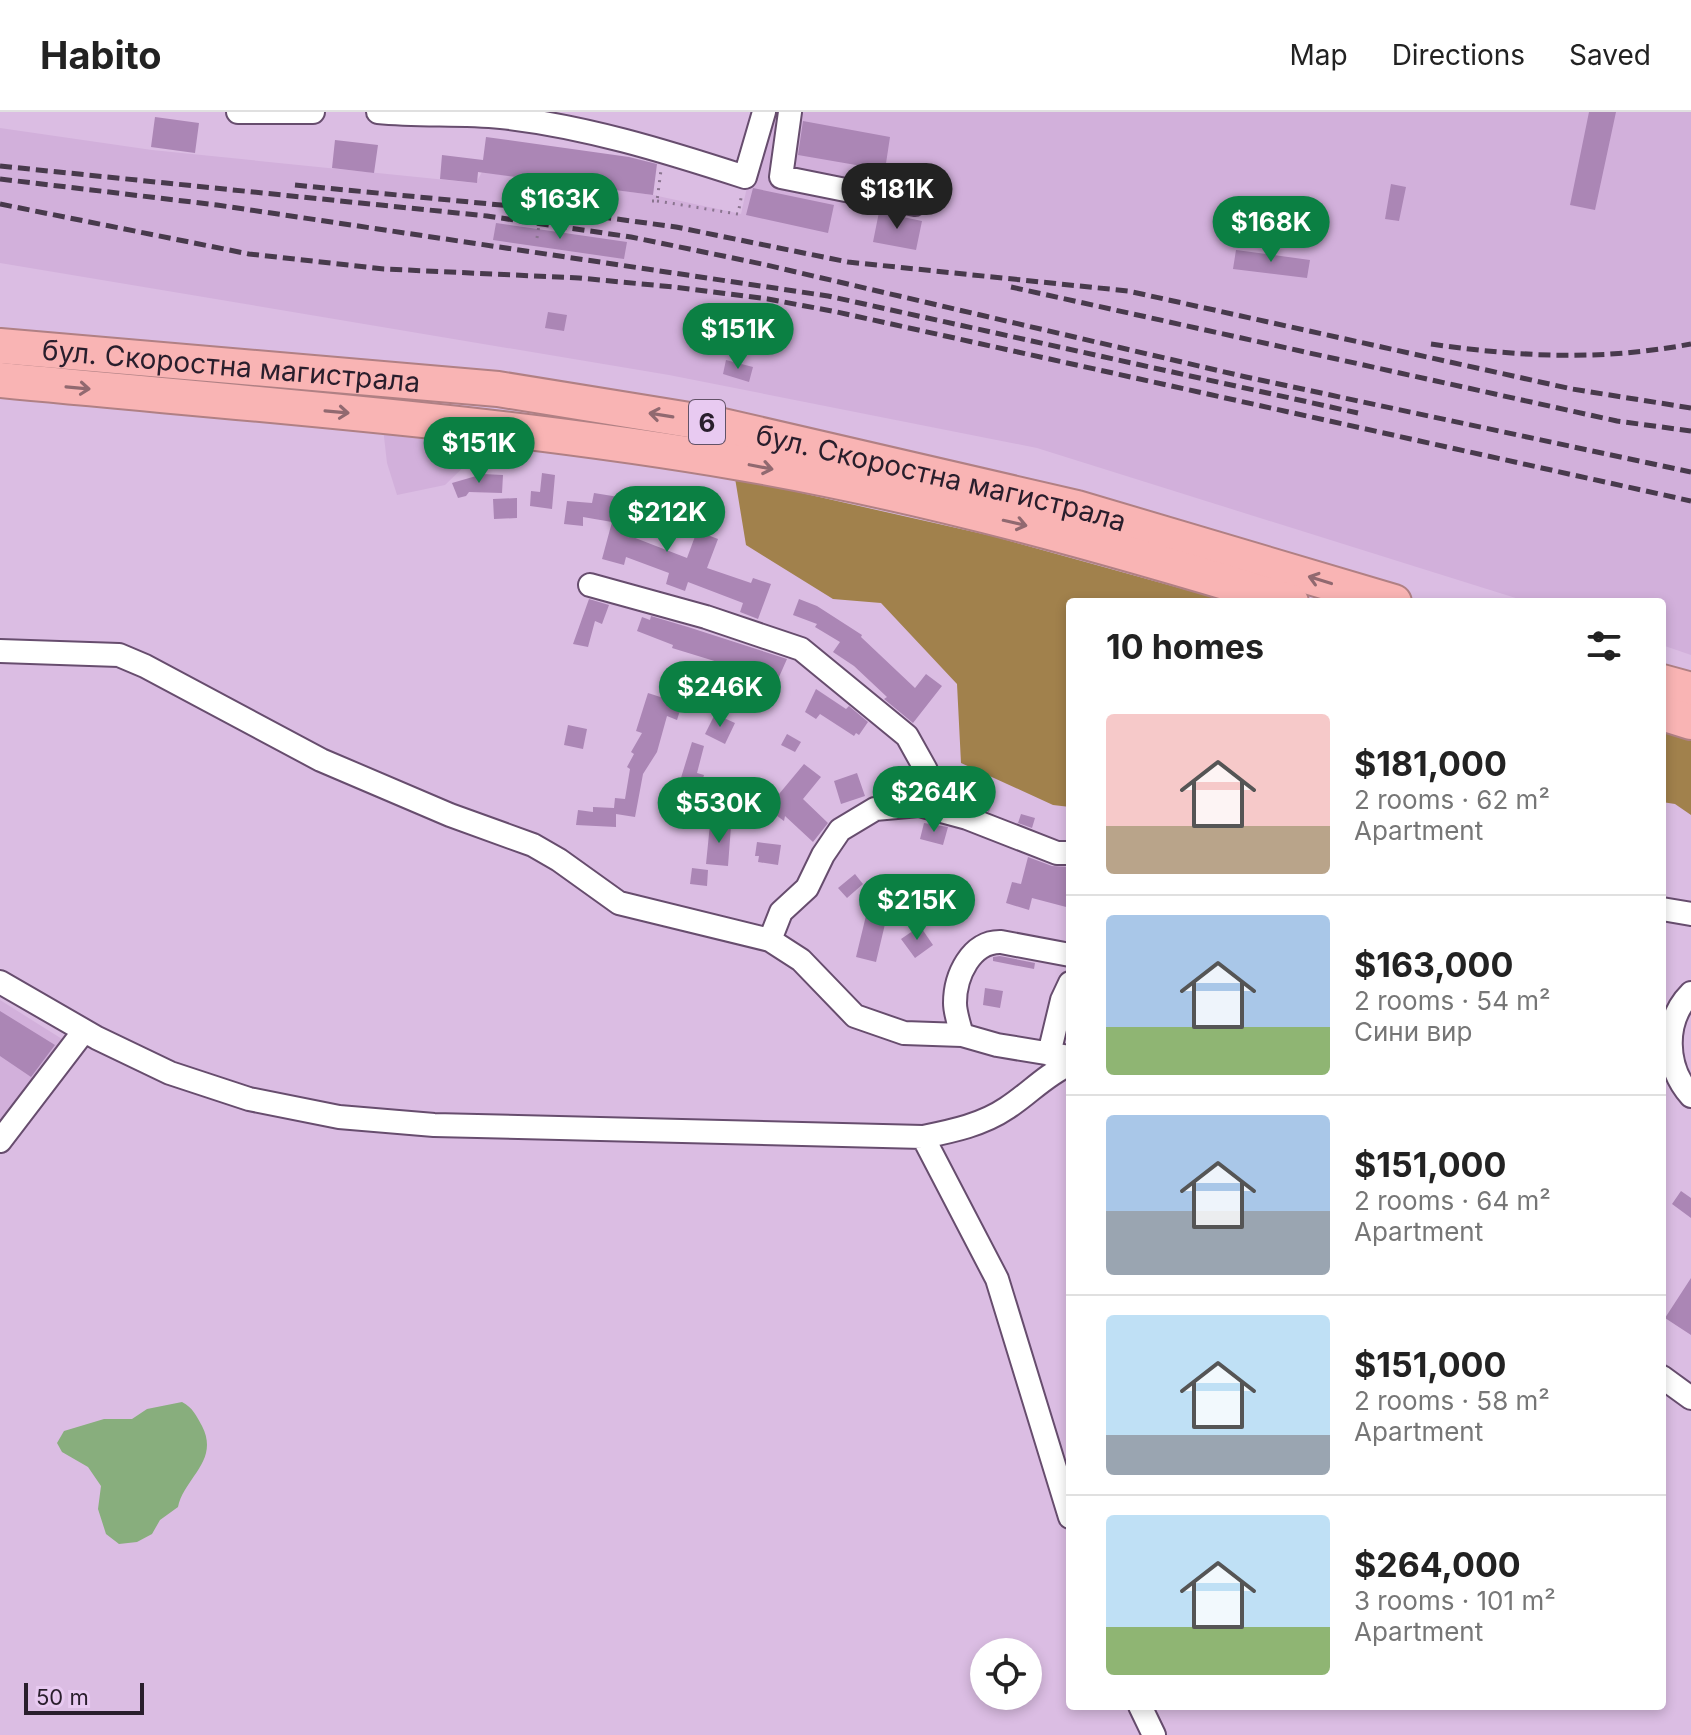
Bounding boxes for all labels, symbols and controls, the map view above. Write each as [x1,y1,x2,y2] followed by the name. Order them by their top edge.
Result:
[40,32,162,78] text: Habito
[1289,38,1348,72] text: Map
[1392,38,1525,72] text: Directions
[1569,38,1651,72] text: Saved
[841,163,953,231] pin: $181K
[504,173,616,241] pin: $163K
[859,173,935,204] text: $181K
[520,183,600,214] text: $163K
[1215,196,1327,264] pin: $168K
[1231,206,1311,237] text: $168K
[682,303,794,371] pin: $151K
[701,313,775,344] text: $151K
[41,333,422,399] street label: бул. Скоростна магистрала
[64,380,91,395] one-way arrow
[689,400,725,444] road number: 6
[323,405,349,420] one-way arrow
[648,407,674,422] one-way arrow
[423,417,535,485] pin: $151K
[753,417,1130,539] street label: бул. Скоростна магистрала
[442,427,516,458] text: $151K
[748,460,773,475] one-way arrow
[611,486,723,554] pin: $212K
[627,496,707,527] text: $212K
[1001,517,1027,532] one-way arrow
[1307,572,1333,587] one-way arrow
[1582,624,1626,668] icon: filters
[1106,626,1264,667] text: 10 homes
[664,661,776,729] pin: $246K
[677,671,763,702] text: $246K
[1354,743,1507,784] text: $181,000
[1170,746,1266,842] icon: home
[878,766,990,834] pin: $264K
[891,776,977,807] text: $264K
[663,777,775,845] pin: $530K
[1354,784,1550,815] text: 2 rooms · 62 m²
[676,787,762,818] text: $530K
[1354,815,1483,846] text: Apartment
[861,874,973,942] pin: $215K
[877,884,957,915] text: $215K
[1354,944,1513,985] text: $163,000
[1170,947,1266,1043] icon: home
[1354,985,1551,1016] text: 2 rooms · 54 m²
[1354,1016,1472,1047] text: Сини вир
[1354,1144,1506,1185] text: $151,000
[1170,1147,1266,1243] icon: home
[1354,1185,1551,1216] text: 2 rooms · 64 m²
[1354,1216,1483,1247] text: Apartment
[1354,1344,1506,1385] text: $151,000
[1170,1347,1266,1443] icon: home
[1354,1385,1550,1416] text: 2 rooms · 58 m²
[1354,1416,1483,1447] text: Apartment
[1354,1544,1521,1585] text: $264,000
[1170,1547,1266,1643] icon: home
[1354,1585,1556,1616] text: 3 rooms · 101 m²
[1354,1616,1483,1647] text: Apartment
[970,1638,1042,1710] map controls
[970,1638,1042,1710] button: locate
[24,1679,144,1715] scale bar
[36,1684,89,1710] text: 50 m

